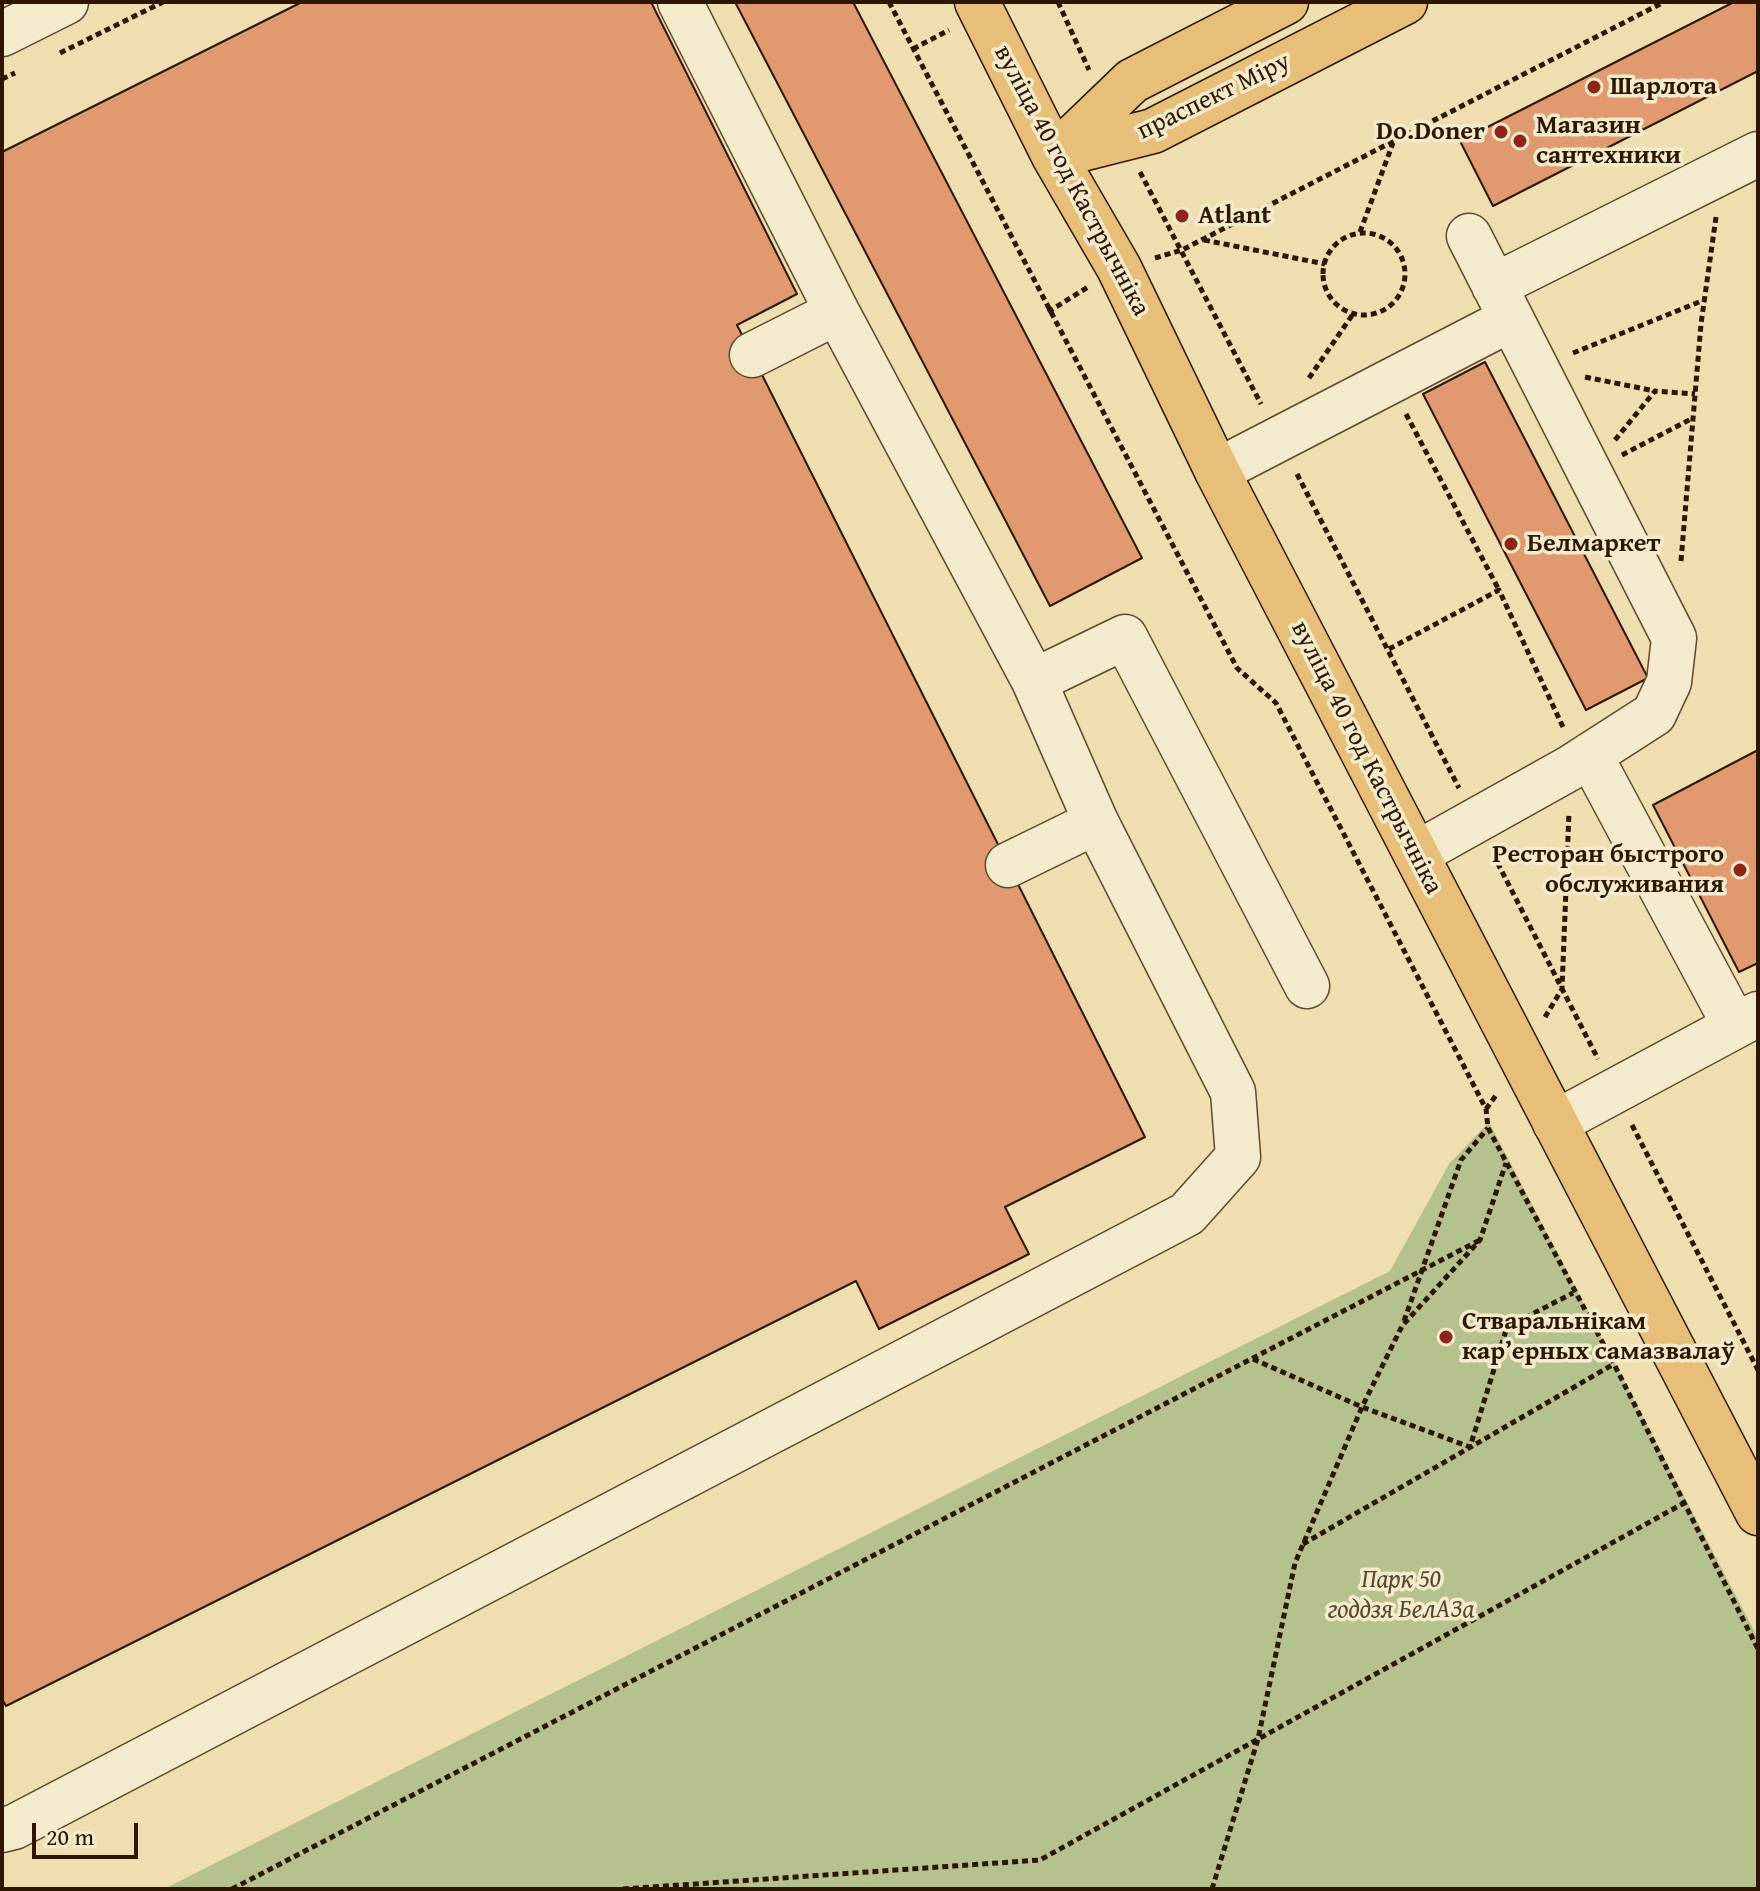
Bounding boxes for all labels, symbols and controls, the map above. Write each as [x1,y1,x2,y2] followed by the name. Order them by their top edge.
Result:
[986,40,1156,322] street label: вуліца 40 год Кастрычніка
[1132,47,1296,147] street label: праспект Міру
[1610,71,1717,103] place label: Шарлота
[1585,78,1603,96] marker: Шарлота
[1536,110,1681,172] place label: Магазин сантехники
[1376,116,1485,148] place label: Do.Doner
[1492,123,1510,141] marker: Do.Doner
[1511,132,1529,150] marker: Магазин сантехники
[1198,200,1271,232] place label: Atlant
[1173,207,1191,225] marker: Atlant
[1527,528,1660,560] place label: Белмаркет
[1502,535,1520,553] marker: Белмаркет
[1283,616,1449,900] street label: вуліца 40 год Кастрычніка
[1492,839,1724,900] place label: Ресторан быстрого обслуживания
[1731,861,1749,879] marker: Ресторан быстрого обслуживания
[1462,1306,1735,1368] place label: Стваральнікам карʼерных самазвалаў
[1437,1328,1455,1346] marker: Стваральнікам карʼерных самазвалаў
[1328,1564,1474,1626] park label: Парк 50 годдзя БелАЗа
[36,1807,142,1857] scale bar
[46,1819,94,1854] text: 20 m

